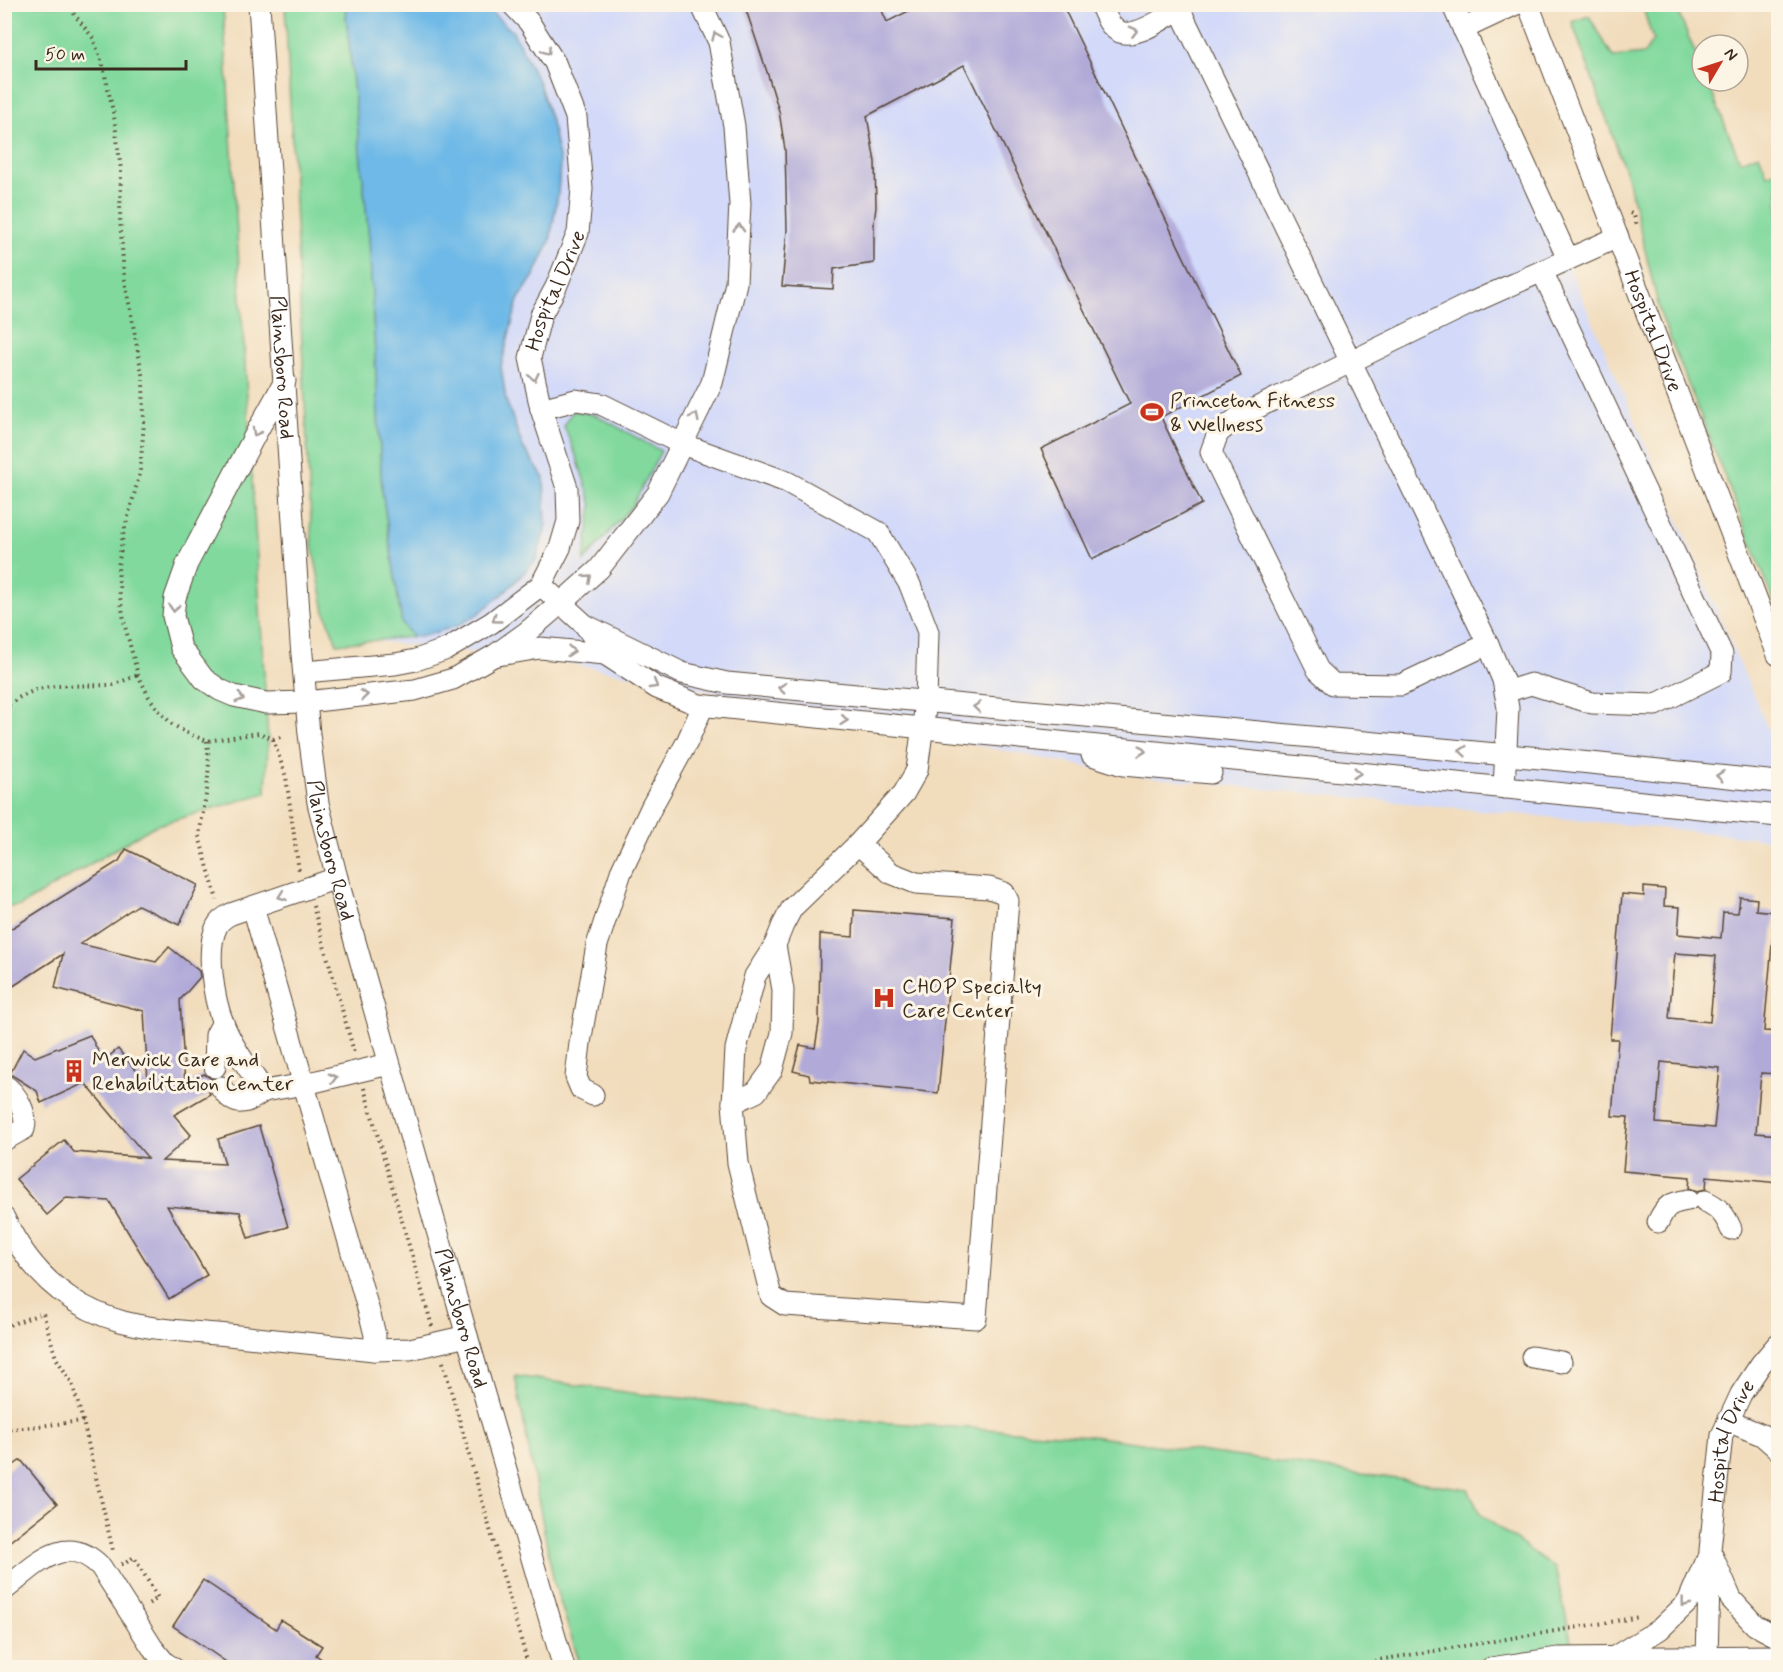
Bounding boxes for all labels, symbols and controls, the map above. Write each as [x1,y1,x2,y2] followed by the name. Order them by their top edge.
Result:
[1129,25,1139,38] one-way arrow
[711,31,723,42] one-way arrow
[36,33,186,71] scale bar
[1690,33,1750,93] north arrow
[45,43,85,67] text: 50 m
[540,44,551,55] one-way arrow
[1719,44,1742,65] text: N
[732,224,745,233] one-way arrow
[519,226,593,354] street label: Hospital Drive
[1616,266,1689,396] street label: Hospital Drive
[263,294,301,440] street label: Plainsboro Road
[527,371,540,381] one-way arrow
[1170,387,1335,439] place label: Princeton Fitness & Wellness
[1139,399,1165,425] sports icon: Princeton Fitness & Wellness
[688,412,700,423] one-way arrow
[252,426,263,436] one-way arrow
[582,574,592,585] one-way arrow
[168,603,181,612] one-way arrow
[491,612,502,623] one-way arrow
[566,644,575,657] one-way arrow
[648,678,658,690] one-way arrow
[778,682,787,695] one-way arrow
[360,689,369,702] one-way arrow
[235,691,245,703] one-way arrow
[972,701,981,714] one-way arrow
[839,713,848,726] one-way arrow
[1138,744,1147,757] one-way arrow
[1459,745,1468,758] one-way arrow
[1353,766,1362,779] one-way arrow
[1716,770,1725,783] one-way arrow
[300,778,361,924] street label: Plainsboro Road
[277,889,288,902] one-way arrow
[902,973,1042,1025] place label: CHOP Specialty Care Center
[871,985,897,1011] hospital icon: CHOP Specialty Care Center
[92,1046,294,1098] place label: Merwick Care and Rehabilitation Center
[61,1058,87,1084] building icon: Merwick Care and Rehabilitation Center
[328,1072,338,1085] one-way arrow
[428,1245,494,1391] street label: Plainsboro Road
[1702,1374,1762,1504] street label: Hospital Drive
[1681,1596,1692,1607] one-way arrow

